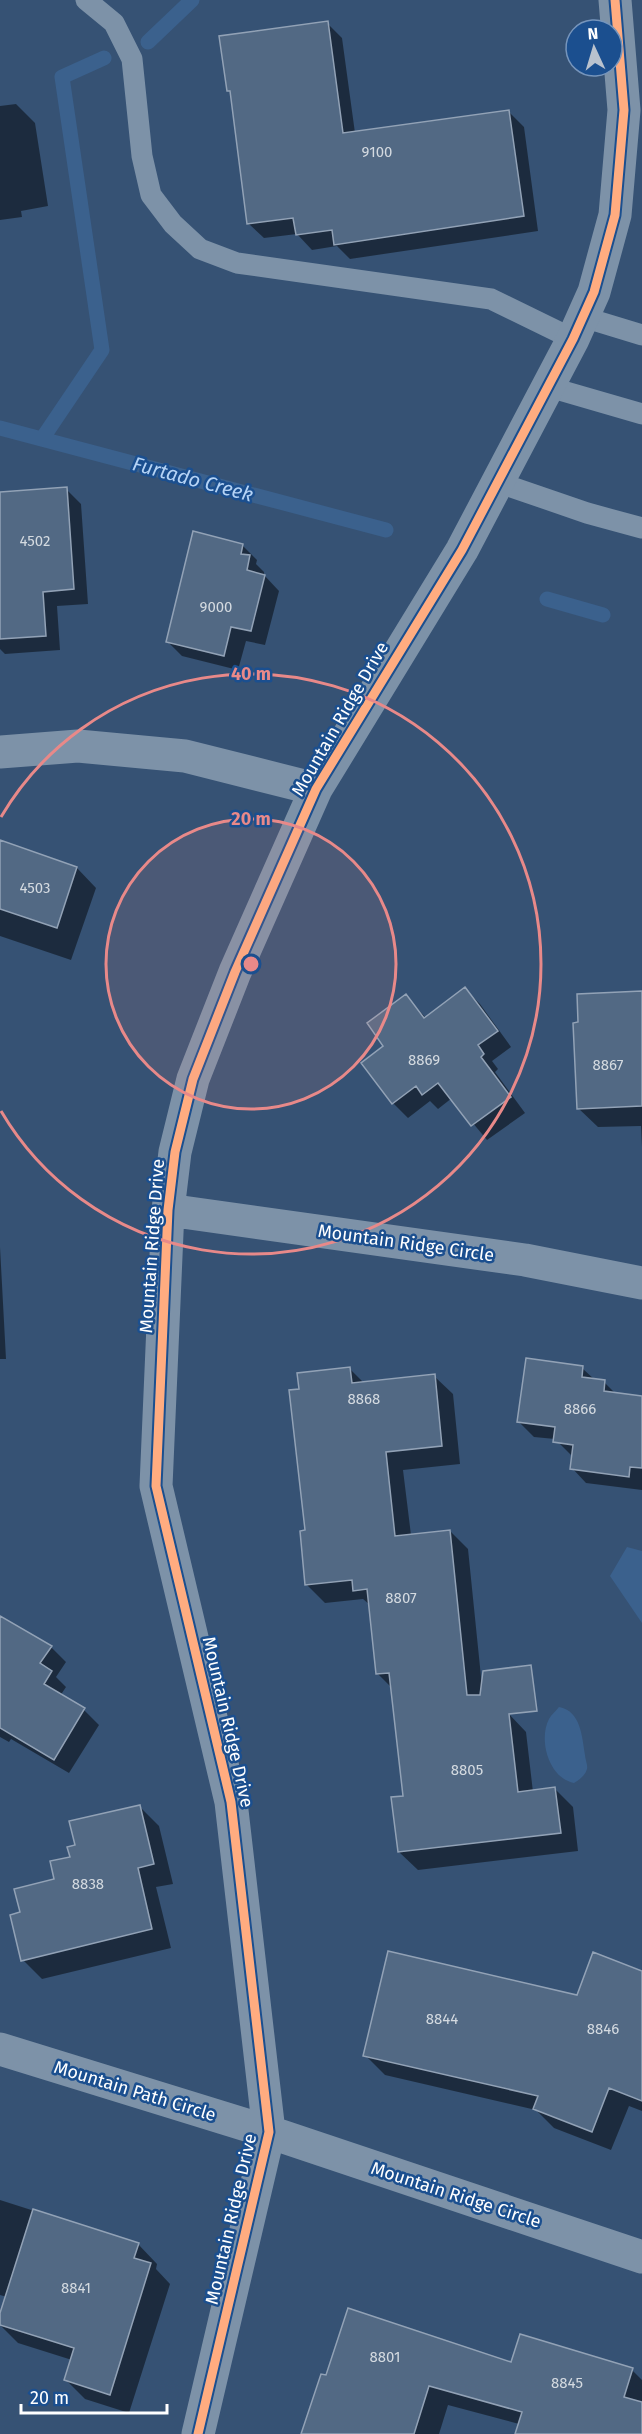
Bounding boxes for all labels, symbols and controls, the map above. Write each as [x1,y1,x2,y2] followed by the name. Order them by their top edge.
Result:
[564,18,624,78] north arrow
[587,24,599,43] text: N
[362,143,392,161] house number: 9100
[130,451,256,507] water label: Furtado Creek
[20,532,50,550] house number: 4502
[200,598,233,616] house number: 9000
[287,638,393,800] street label: Mountain Ridge Drive
[231,663,271,685] text: 40 m
[231,808,271,830] text: 20 m
[19,879,51,897] house number: 4503
[241,954,261,974] centre of rings
[408,1051,440,1069] house number: 8869
[593,1056,624,1074] house number: 8867
[135,1158,169,1334] street label: Mountain Ridge Drive
[317,1220,495,1266] street label: Mountain Ridge Circle
[348,1390,380,1408] house number: 8868
[564,1400,596,1418] house number: 8866
[385,1589,417,1607] house number: 8807
[198,1634,258,1810] street label: Mountain Ridge Drive
[451,1761,483,1779] house number: 8805
[72,1875,104,1893] house number: 8838
[426,2010,458,2028] house number: 8844
[587,2020,619,2038] house number: 8846
[51,2056,219,2126] street label: Mountain Path Circle
[201,2131,261,2307] street label: Mountain Ridge Drive
[368,2157,544,2233] street label: Mountain Ridge Circle
[61,2279,91,2297] house number: 8841
[369,2348,401,2366] house number: 8801
[551,2374,583,2392] house number: 8845
[21,2377,166,2415] scale bar
[30,2387,69,2409] text: 20 m

